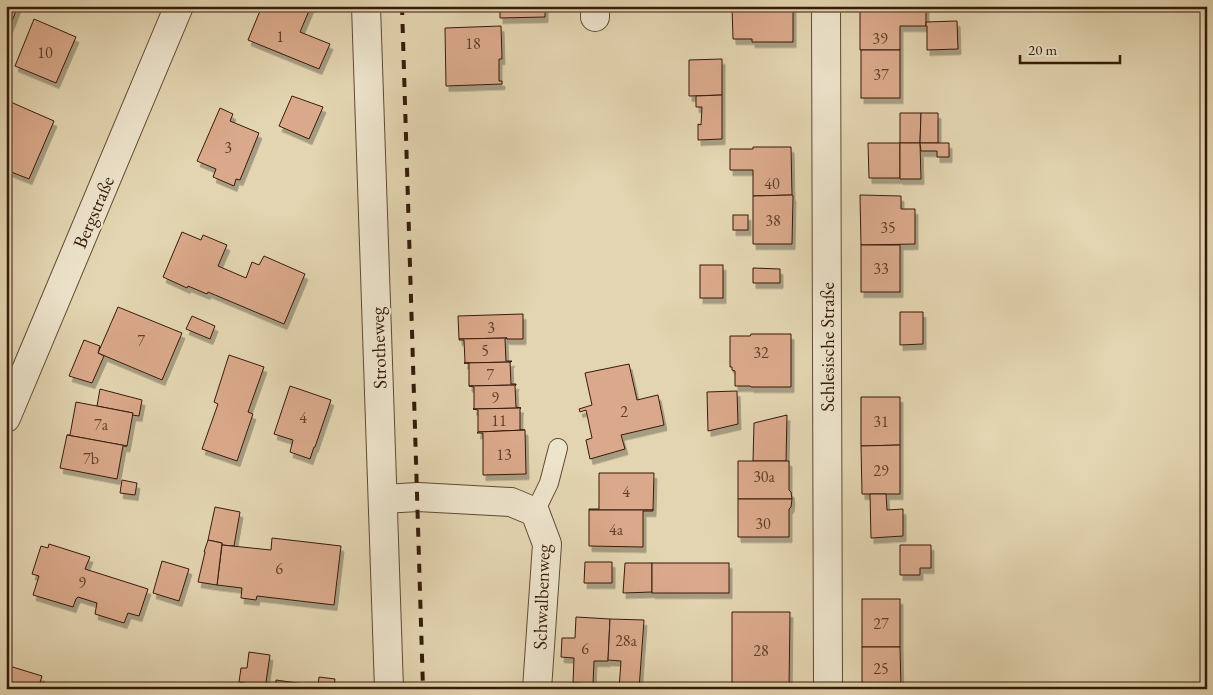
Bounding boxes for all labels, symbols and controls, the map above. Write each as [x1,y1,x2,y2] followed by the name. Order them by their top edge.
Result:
[276,26,284,47] house number: 1
[872,28,888,49] house number: 39
[1020,32,1120,64] scale bar
[465,33,481,54] house number: 18
[1028,40,1057,59] text: 20 m
[37,42,53,63] house number: 10
[873,64,889,85] house number: 37
[224,137,232,158] house number: 3
[67,172,120,252] street label: Bergstraße
[764,173,780,194] house number: 40
[765,210,781,231] house number: 38
[880,217,896,238] house number: 35
[873,258,889,279] house number: 33
[815,282,840,412] street label: Schlesische Straße
[365,306,392,389] street label: Strotheweg
[487,317,495,338] house number: 3
[137,330,145,351] house number: 7
[481,340,489,361] house number: 5
[753,342,769,363] house number: 32
[486,364,494,385] house number: 7
[491,387,499,408] house number: 9
[620,401,628,422] house number: 2
[299,407,307,428] house number: 4
[491,410,507,431] house number: 11
[873,411,889,432] house number: 31
[94,414,109,435] house number: 7a
[496,444,512,465] house number: 13
[83,448,99,469] house number: 7b
[873,460,889,481] house number: 29
[753,466,775,487] house number: 30a
[622,481,630,502] house number: 4
[755,513,771,534] house number: 30
[609,519,624,540] house number: 4a
[527,543,556,650] street label: Schwalbenweg
[275,558,283,579] house number: 6
[78,572,86,593] house number: 9
[873,613,889,634] house number: 27
[615,630,637,651] house number: 28a
[581,638,589,659] house number: 6
[753,640,769,661] house number: 28
[873,658,889,679] house number: 25

